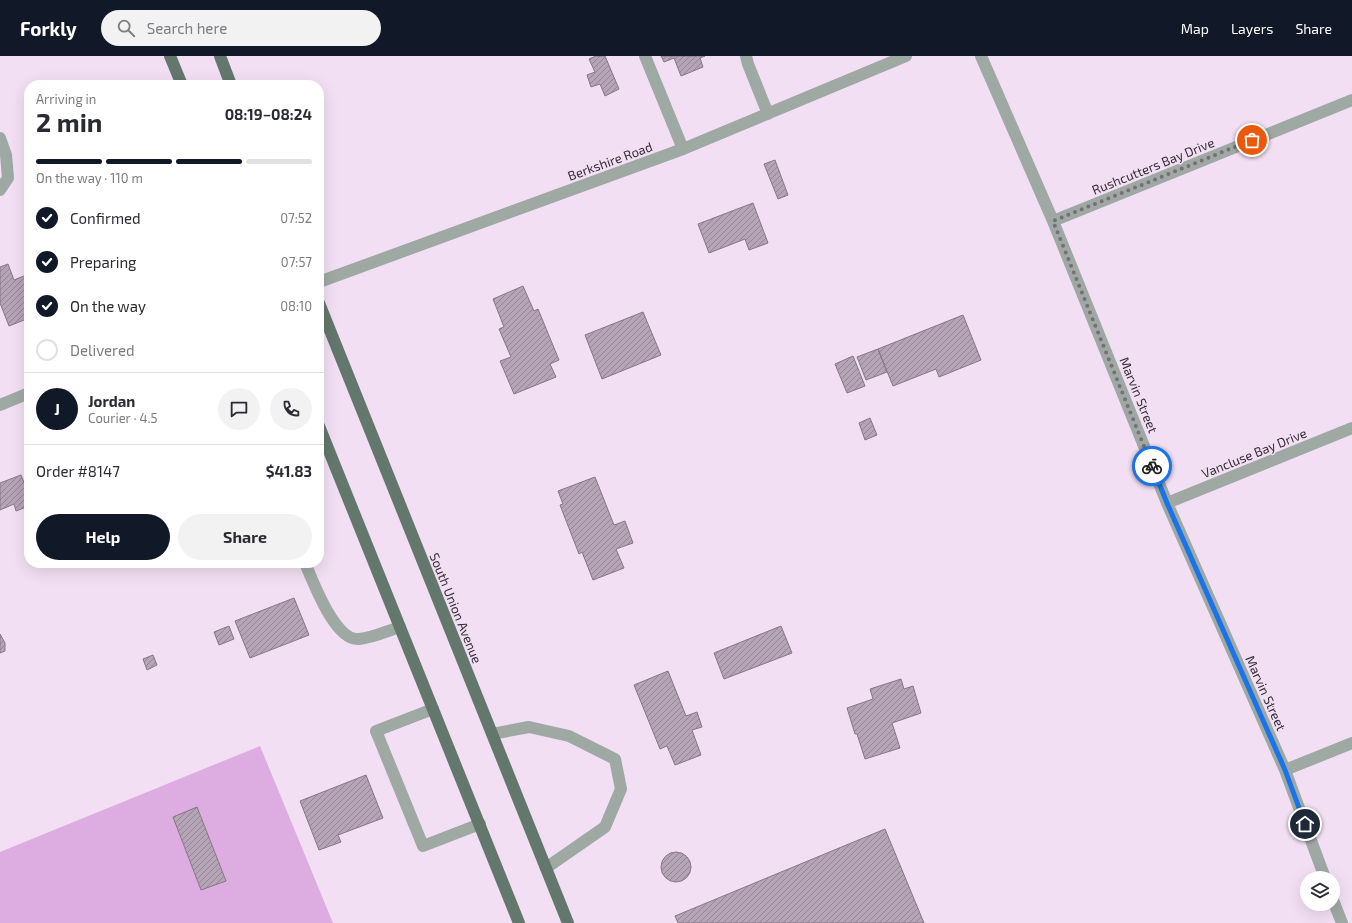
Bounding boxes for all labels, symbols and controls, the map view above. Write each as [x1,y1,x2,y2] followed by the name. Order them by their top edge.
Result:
[101,10,381,46] search box
[20,17,77,40] text: Forkly
[115,17,137,39] icon: search
[147,19,227,37] text: Search here
[1181,20,1209,37] text: Map
[1231,20,1273,37] text: Layers
[1295,20,1332,37] text: Share
[36,91,96,107] text: Arriving in
[225,105,312,123] text: 08:19–08:24
[36,106,102,137] text: 2 min
[1235,123,1269,157] pin
[1241,129,1263,151] icon: bag
[1089,134,1217,198] street label: Rushcutters Bay Drive
[565,138,655,184] street label: Berkshire Road
[36,170,143,186] text: On the way · 110 m
[36,207,58,229] icon: check
[70,209,141,227] text: Confirmed
[280,210,312,226] text: 07:52
[36,251,58,273] icon: check
[70,253,136,271] text: Preparing
[281,254,312,270] text: 07:57
[36,295,58,317] icon: check
[70,297,146,315] text: On the way
[280,298,312,314] text: 08:10
[70,341,135,359] text: Delivered
[1117,355,1162,435] street label: Marvin Street
[218,388,260,430] button: chat
[270,388,312,430] button: phone
[88,392,135,410] text: Jordan
[54,400,60,418] text: J
[88,410,157,426] text: Courier · 4.5
[1199,425,1309,481] street label: Vancluse Bay Drive
[1132,446,1172,486] courier
[1141,455,1163,477] icon: bike
[36,462,120,480] text: Order #8147
[266,462,312,480] text: $41.83
[36,514,170,560] button: Help
[178,514,312,560] button: Share
[426,550,486,666] street label: South Union Avenue
[1242,653,1290,733] street label: Marvin Street
[1288,807,1322,841] pin
[1294,813,1316,835] icon: home
[1300,871,1340,911] map controls
[1300,871,1340,911] button: layers

